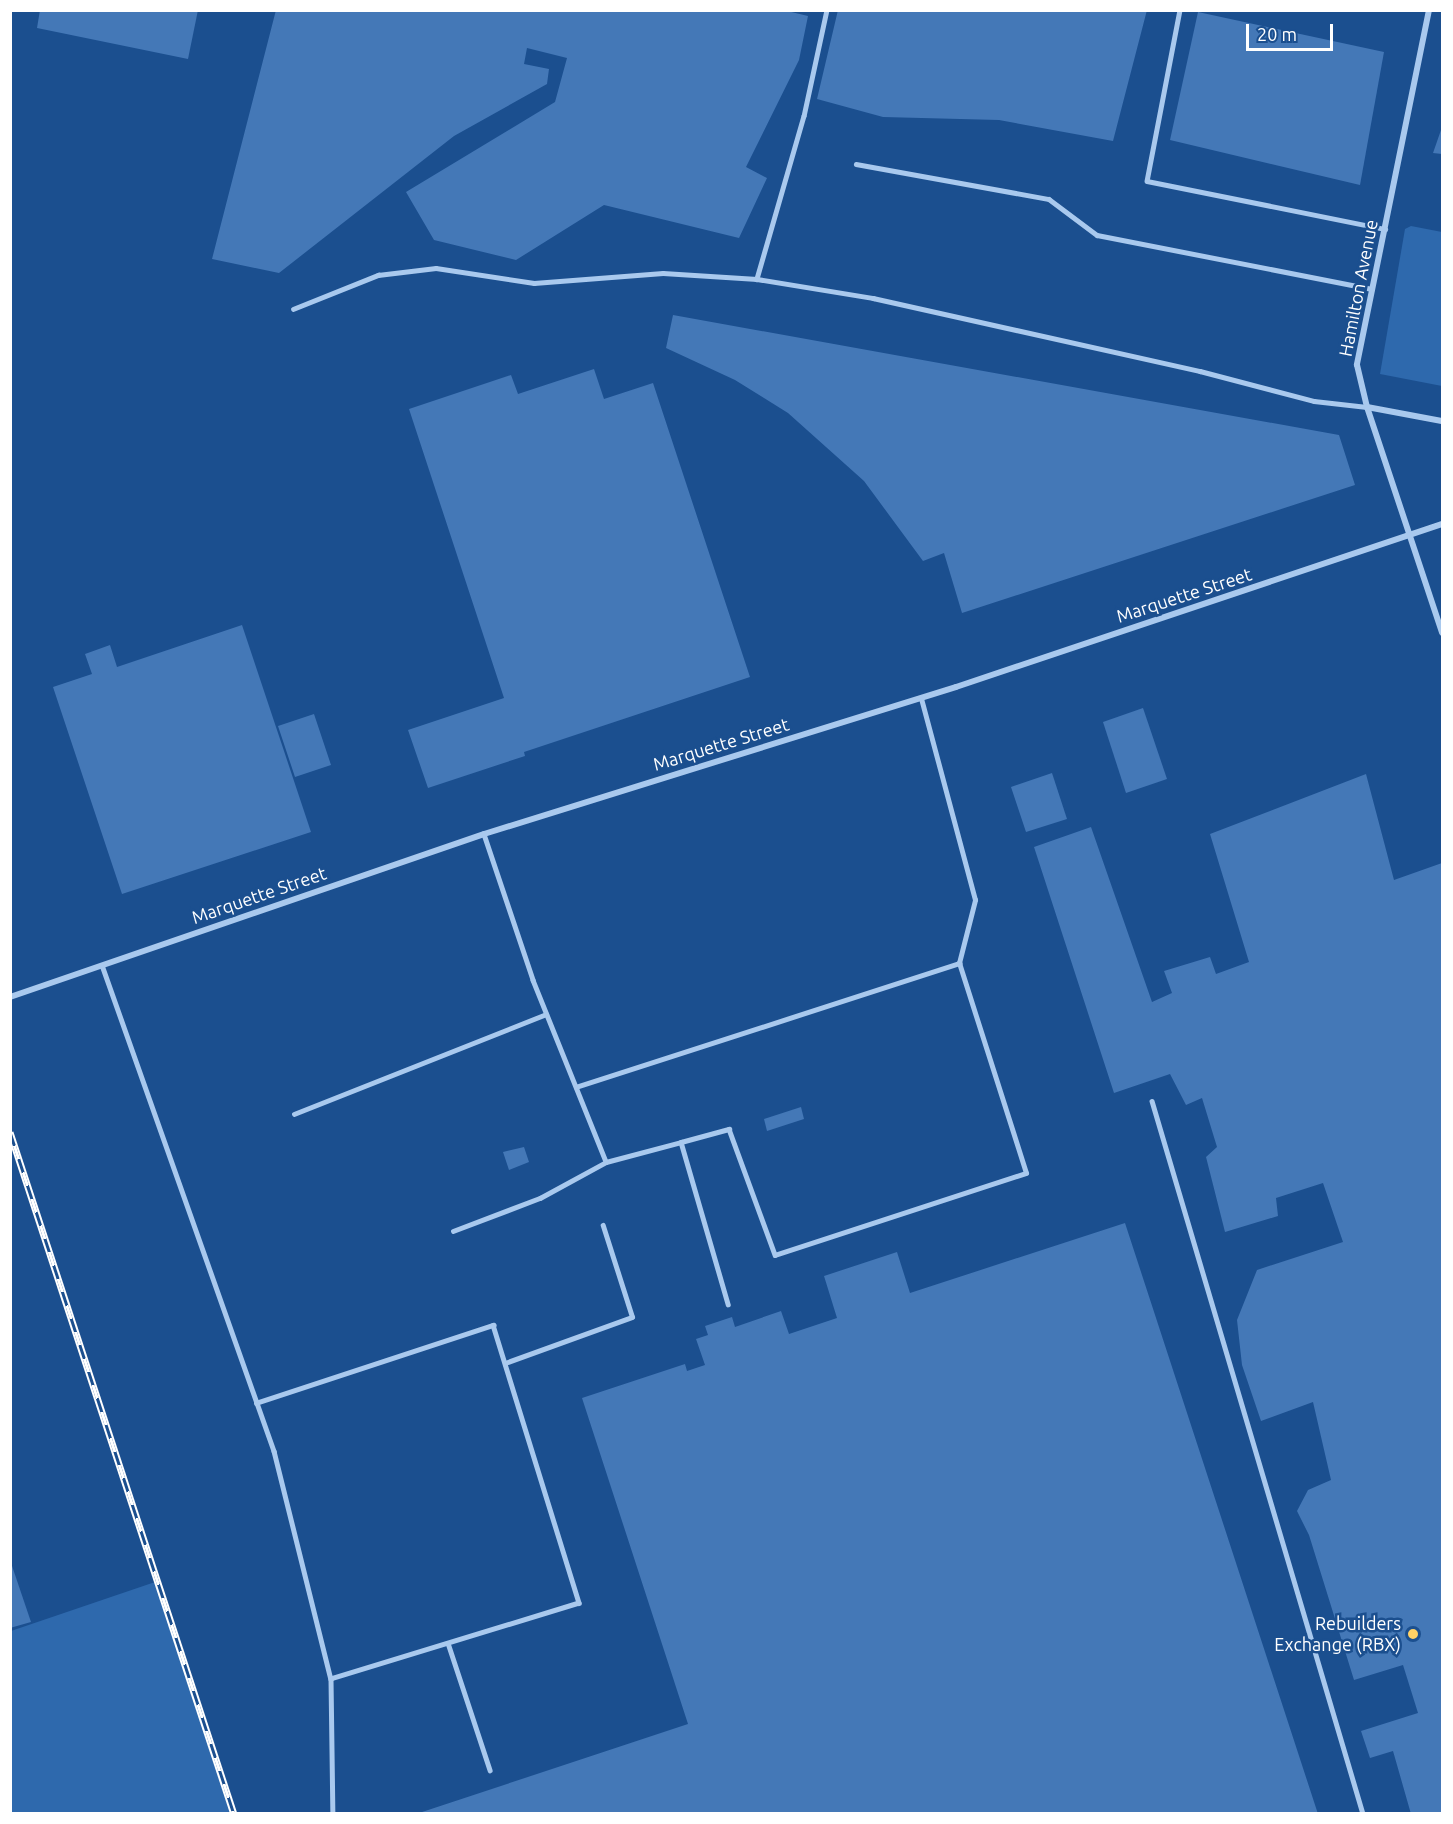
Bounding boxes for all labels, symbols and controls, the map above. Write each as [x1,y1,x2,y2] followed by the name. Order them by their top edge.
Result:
[1249,12,1336,50] scale bar
[1257,24,1297,44] text: 20 m
[1334,218,1382,358] street label: Hamilton Avenue
[1114,563,1254,627] street label: Marquette Street
[650,713,792,775] street label: Marquette Street
[189,862,329,928] street label: Marquette Street
[1274,1613,1401,1656] place label: Rebuilders Exchange (RBX)
[1406,1627,1420,1641] marker: Rebuilders Exchange (RBX)

